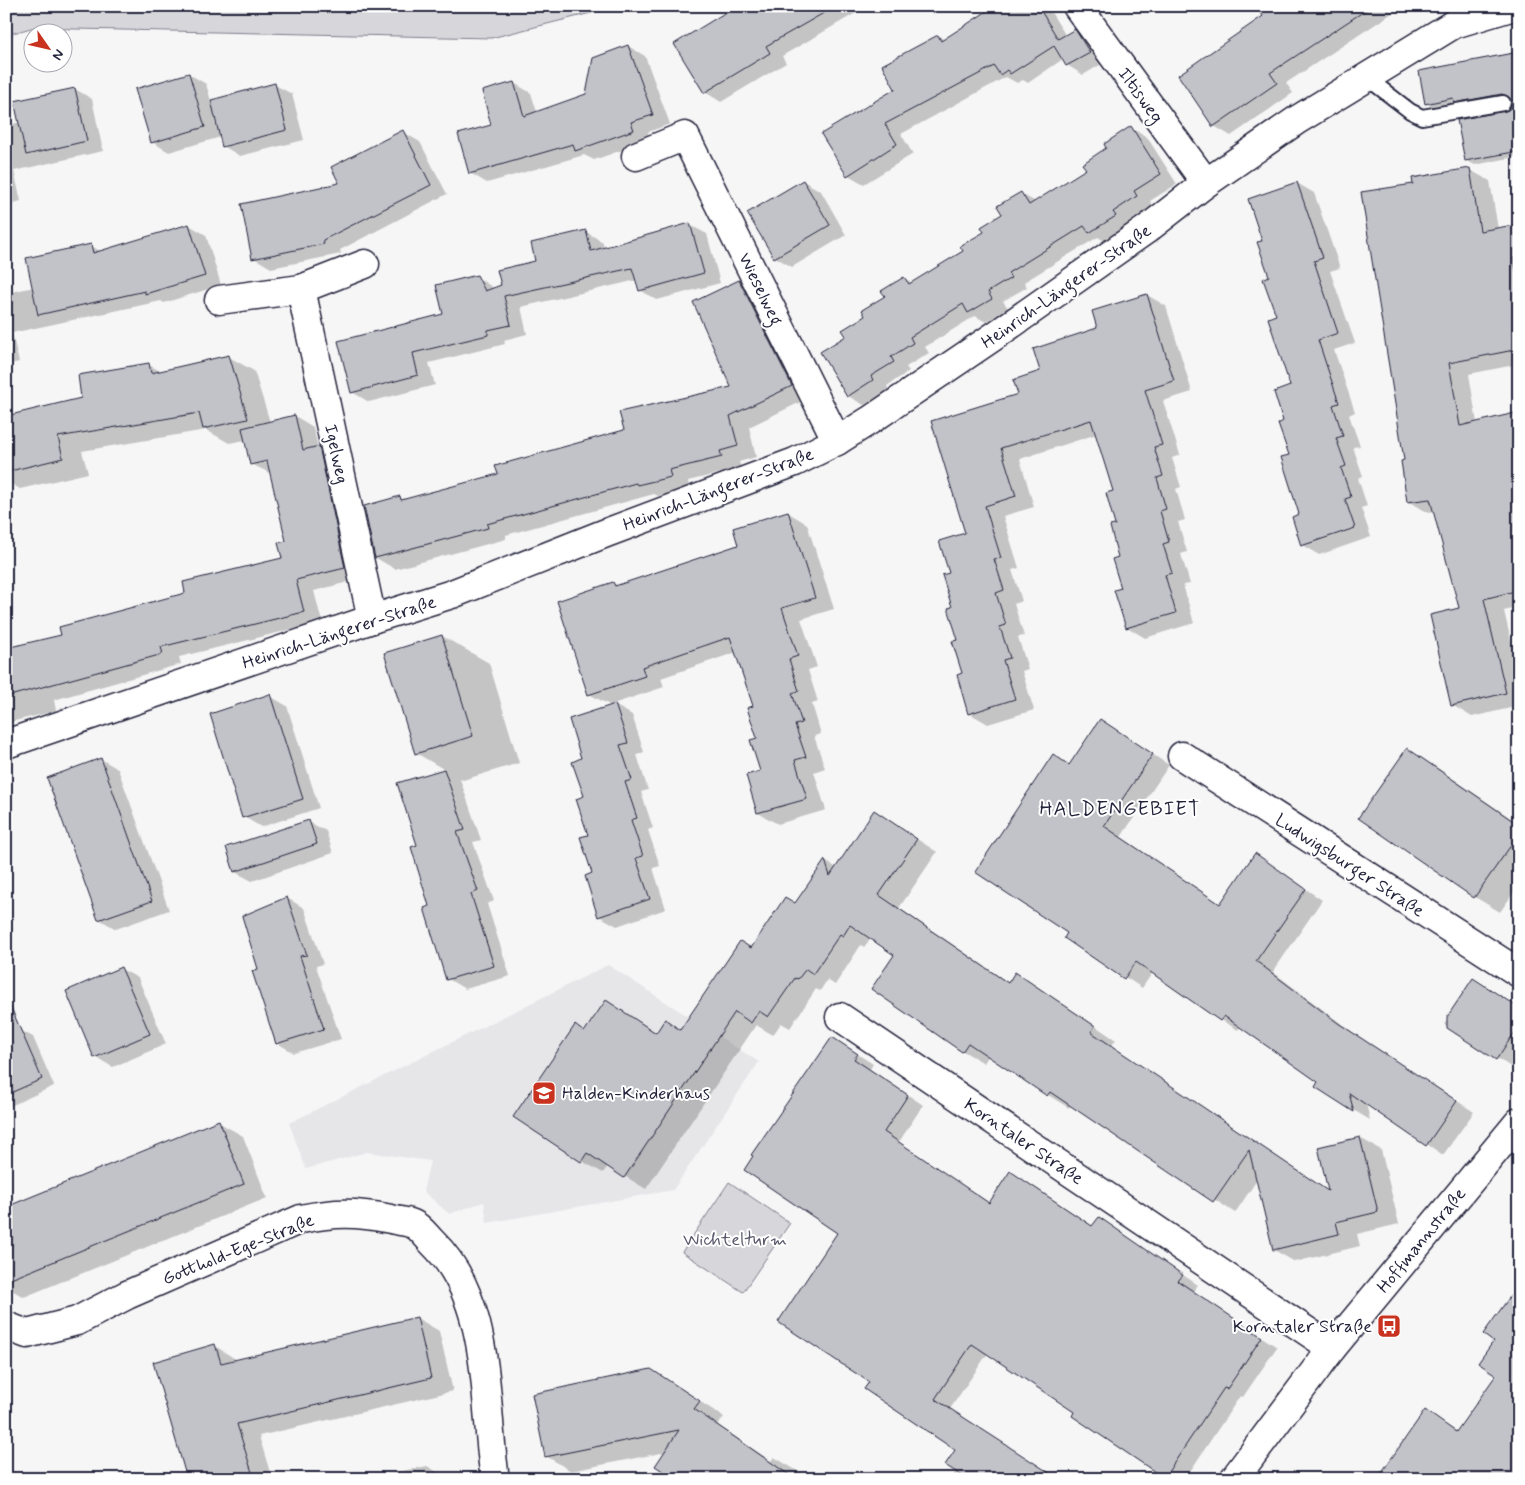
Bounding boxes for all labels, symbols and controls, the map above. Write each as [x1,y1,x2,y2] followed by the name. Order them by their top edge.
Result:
[22,22,72,72] north arrow
[48,46,68,64] text: N
[1111,63,1169,129] street label: Iltisweg
[977,219,1158,356] street label: Heinrich-Längerer-Straße
[730,249,788,331] street label: Wieselweg
[318,422,354,486] street label: Igelweg
[620,442,818,539] street label: Heinrich-Längerer-Straße
[239,590,440,678] street label: Heinrich-Längerer-Straße
[1039,796,1201,823] district label: HALDENGEBIET
[1269,809,1429,925] street label: Ludwigsburger Straße
[531,1080,557,1106] school or university icon: Halden-Kinderhaus
[562,1082,710,1106] place label: Halden-Kinderhaus
[959,1093,1088,1191] street label: Korntaler Straße
[1372,1183,1472,1298] street label: Hoffmannstraße
[159,1208,318,1291] street label: Gotthold-Ege-Straße
[683,1228,787,1252] park label: Wichtelturm
[1376,1313,1402,1339] bus stop icon: Korntaler Straße
[1233,1315,1372,1339] place label: Korntaler Straße

